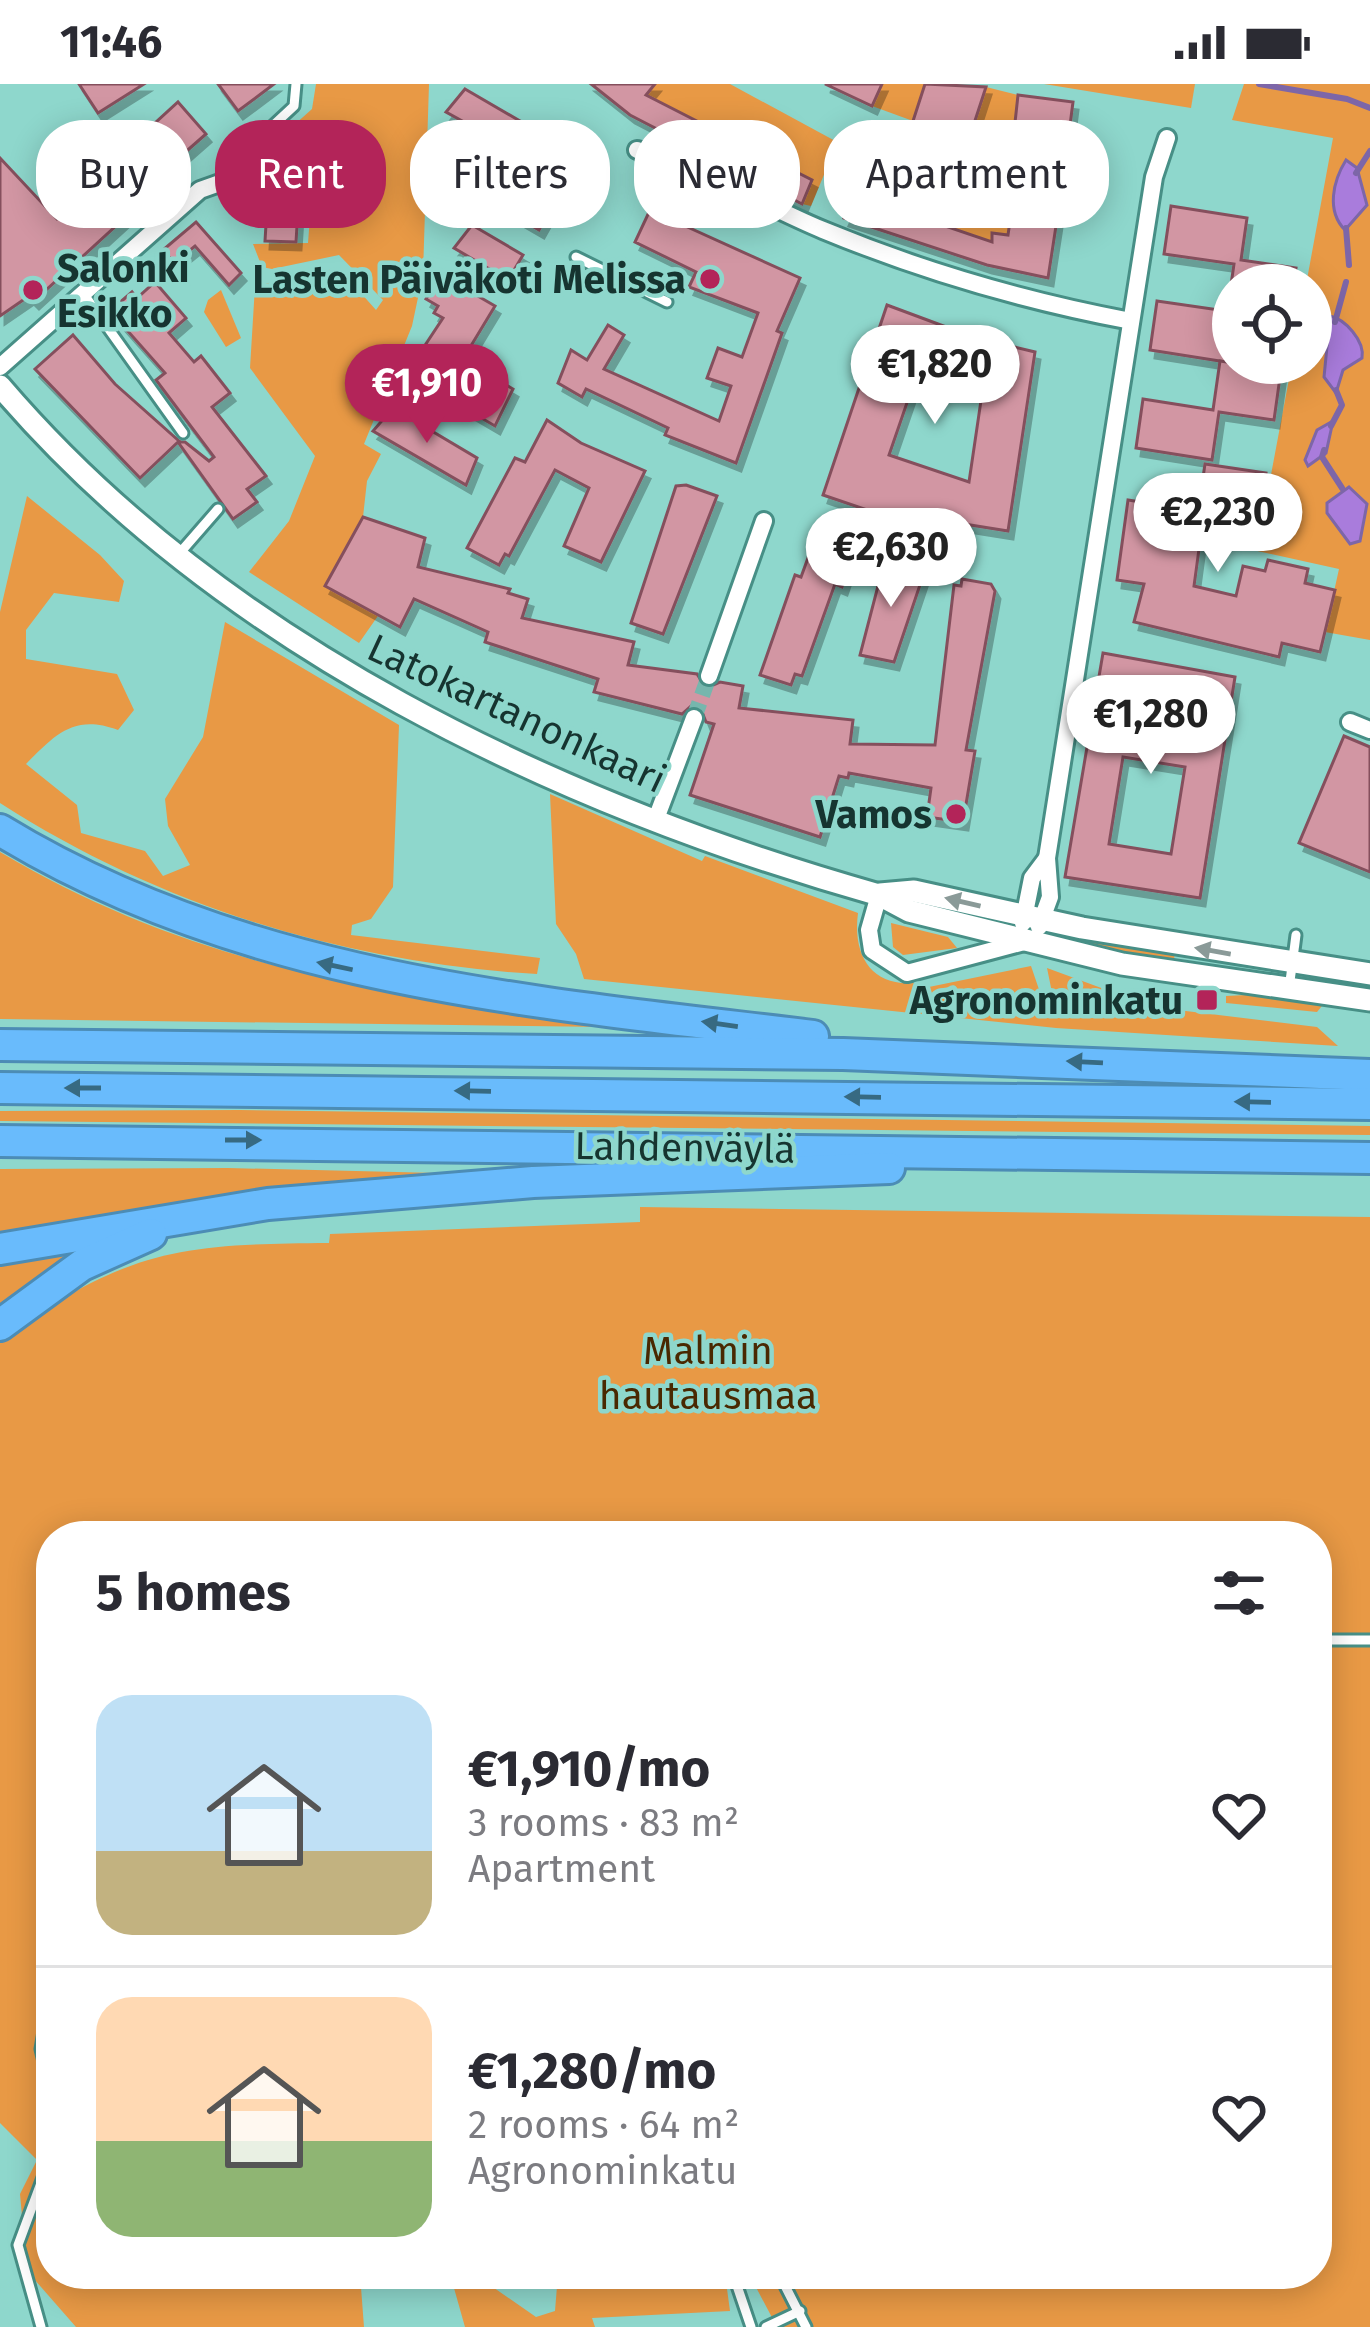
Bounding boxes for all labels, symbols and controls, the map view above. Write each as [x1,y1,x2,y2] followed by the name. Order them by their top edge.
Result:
[60,15,162,69] text: 11:46
[36,120,191,228] chip: Buy
[215,120,386,228] chip: Rent
[410,120,610,228] chip: Filters
[634,120,800,228] chip: New
[824,120,1109,228] chip: Apartment
[57,246,189,337] place label: Salonki Esikko
[252,257,686,303] place label: Lasten Päiväkoti Melissa
[1212,264,1332,384] map controls
[1212,264,1332,384] button: locate
[697,266,723,292] marker: Lasten Päiväkoti Melissa
[20,277,46,303] marker: Salonki Esikko
[837,325,1033,427] pin: €1,820
[878,341,992,387] text: €1,820
[329,344,525,446] pin: €1,910
[372,360,482,406] text: €1,910
[1120,473,1316,575] pin: €2,230
[1160,489,1276,535] text: €2,230
[793,508,989,610] pin: €2,630
[833,524,949,570] text: €2,630
[360,625,673,803] street label: Latokartanonkaari
[1053,675,1249,777] pin: €1,280
[1094,691,1208,737] text: €1,280
[814,792,932,838] place label: Vamos
[943,801,969,827] marker: Vamos
[944,892,981,911] one-way arrow
[1193,941,1231,959] one-way arrow
[316,955,354,974] one-way arrow
[909,978,1183,1024] place label: Agronominkatu
[1194,987,1220,1013] marker: Agronominkatu
[701,1015,739,1034] one-way arrow
[1065,1052,1103,1071] one-way arrow
[63,1078,101,1098] one-way arrow
[453,1082,491,1101] one-way arrow
[843,1087,881,1106] one-way arrow
[1233,1092,1271,1112] one-way arrow
[574,1123,796,1173] street label: Lahdenväylä
[225,1130,263,1150] one-way arrow
[599,1328,817,1419] park label: Malmin hautausmaa
[1206,1560,1272,1626] icon: filters
[96,1562,291,1624] text: 5 homes
[468,1738,710,1800] text: €1,910/mo
[192,1743,336,1887] icon: home
[1206,1782,1272,1848] icon: heart
[468,1800,739,1846] text: 3 rooms · 83 m²
[468,1846,655,1892] text: Apartment
[468,2040,716,2102] text: €1,280/mo
[192,2045,336,2189] icon: home
[1206,2084,1272,2150] icon: heart
[468,2102,739,2148] text: 2 rooms · 64 m²
[468,2148,738,2194] text: Agronominkatu

